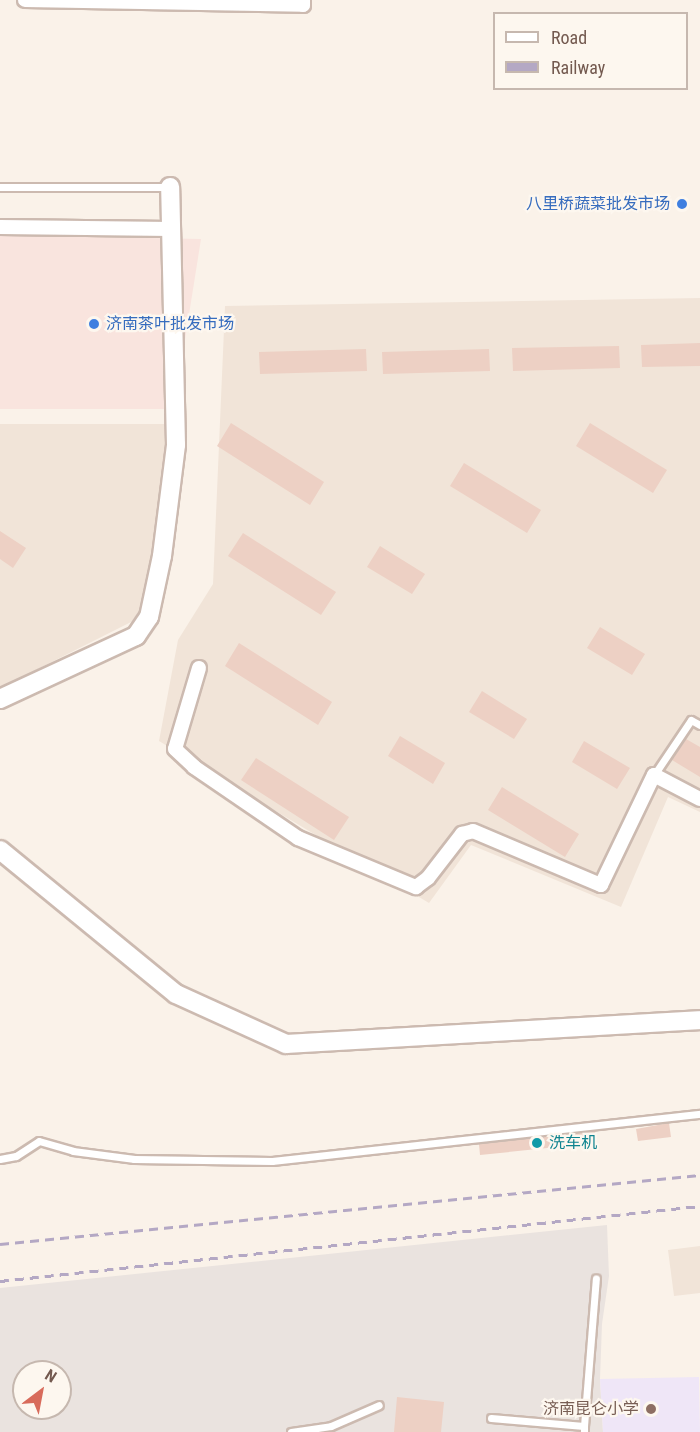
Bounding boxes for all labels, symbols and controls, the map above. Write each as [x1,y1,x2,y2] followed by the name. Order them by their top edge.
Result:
[493,12,688,90] legend
[551,27,587,48] text: Road
[551,57,605,78] text: Railway
[526,194,670,214] place label: 八里桥蔬菜批发市场
[675,197,689,211] marker: 八里桥蔬菜批发市场
[106,314,234,334] place label: 济南茶叶批发市场
[87,317,101,331] marker: 济南茶叶批发市场
[549,1133,597,1153] place label: 洗车机
[530,1136,544,1150] marker: 洗车机
[12,1360,72,1420] north arrow
[42,1365,60,1387] text: N
[543,1399,639,1419] place label: 济南昆仑小学
[644,1402,658,1416] marker: 济南昆仑小学

